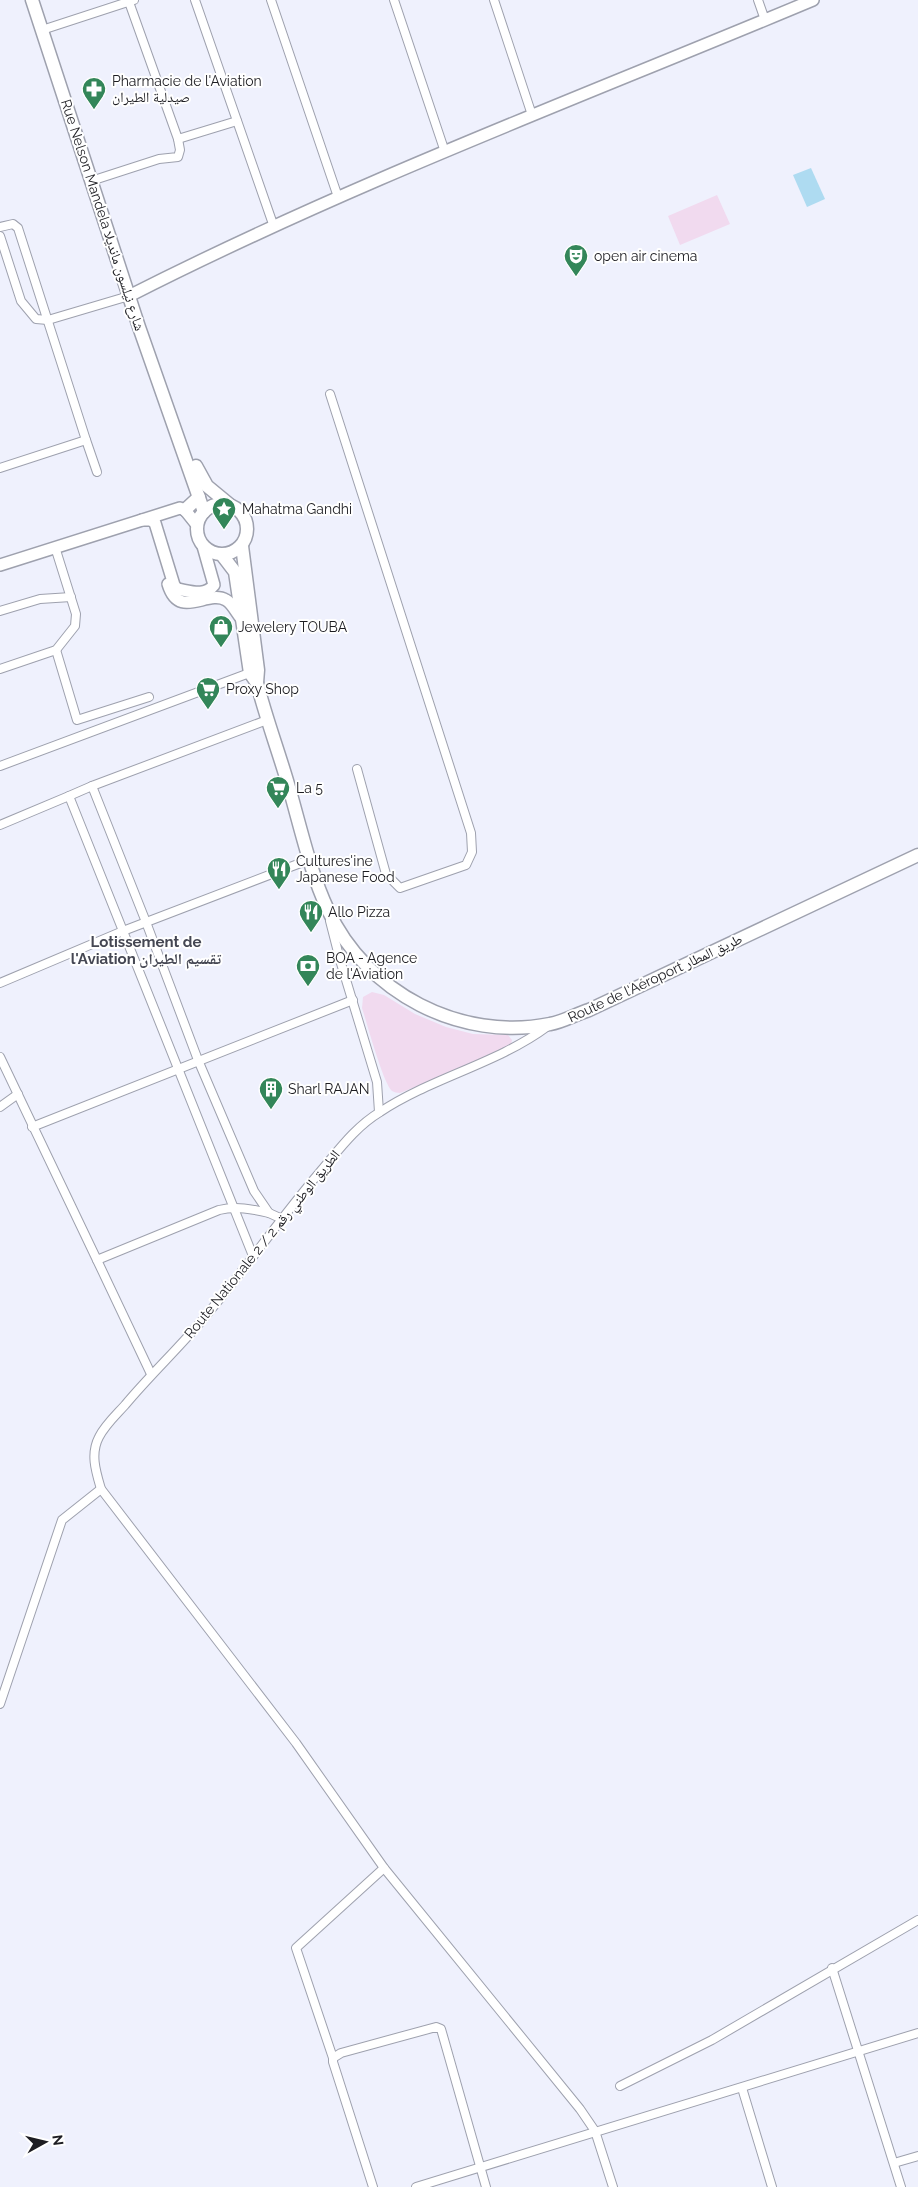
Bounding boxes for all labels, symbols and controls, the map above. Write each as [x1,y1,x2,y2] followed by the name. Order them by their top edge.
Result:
[112,73,262,106] place label: Pharmacie de l'Aviation صيدلية الطيران
[81,76,107,110] pharmacy icon: Pharmacie de l'Aviation صيدلية الطيران
[56,97,148,333] street label: Rue Nelson Mandela شارع نيلسون مانديلا
[563,243,589,277] theatre icon: open air cinema
[594,248,697,264] place label: open air cinema
[211,496,237,530] place icon: Mahatma Gandhi
[242,501,352,517] place label: Mahatma Gandhi
[208,614,234,648] shop icon: Jewelery TOUBA
[238,619,348,635] place label: Jewelery TOUBA
[195,676,221,710] supermarket icon: Proxy Shop
[226,681,299,697] place label: Proxy Shop
[265,775,291,809] supermarket icon: La 5
[296,780,323,796] place label: La 5
[296,853,395,885] place label: Cultures'ine Japanese Food
[266,856,292,890] restaurant icon: Cultures'ine Japanese Food
[298,899,324,933] restaurant icon: Allo Pizza
[328,904,390,920] place label: Allo Pizza
[565,930,746,1027] street label: Route de l'Aéroport طريق المطار
[71,933,221,969] district label: Lotissement de l'Aviation تقسيم الطيران
[326,950,417,982] place label: BOA - Agence de l'Aviation
[295,953,321,987] bank icon: BOA - Agence de l'Aviation
[258,1076,284,1110] building icon: Sharl RAJAN
[288,1081,370,1097] place label: Sharl RAJAN
[181,1147,346,1344] street label: Route Nationale 2 / الطريق الوطني رقم 2
[20,2117,70,2167] north arrow
[49,2134,67,2147] text: N

